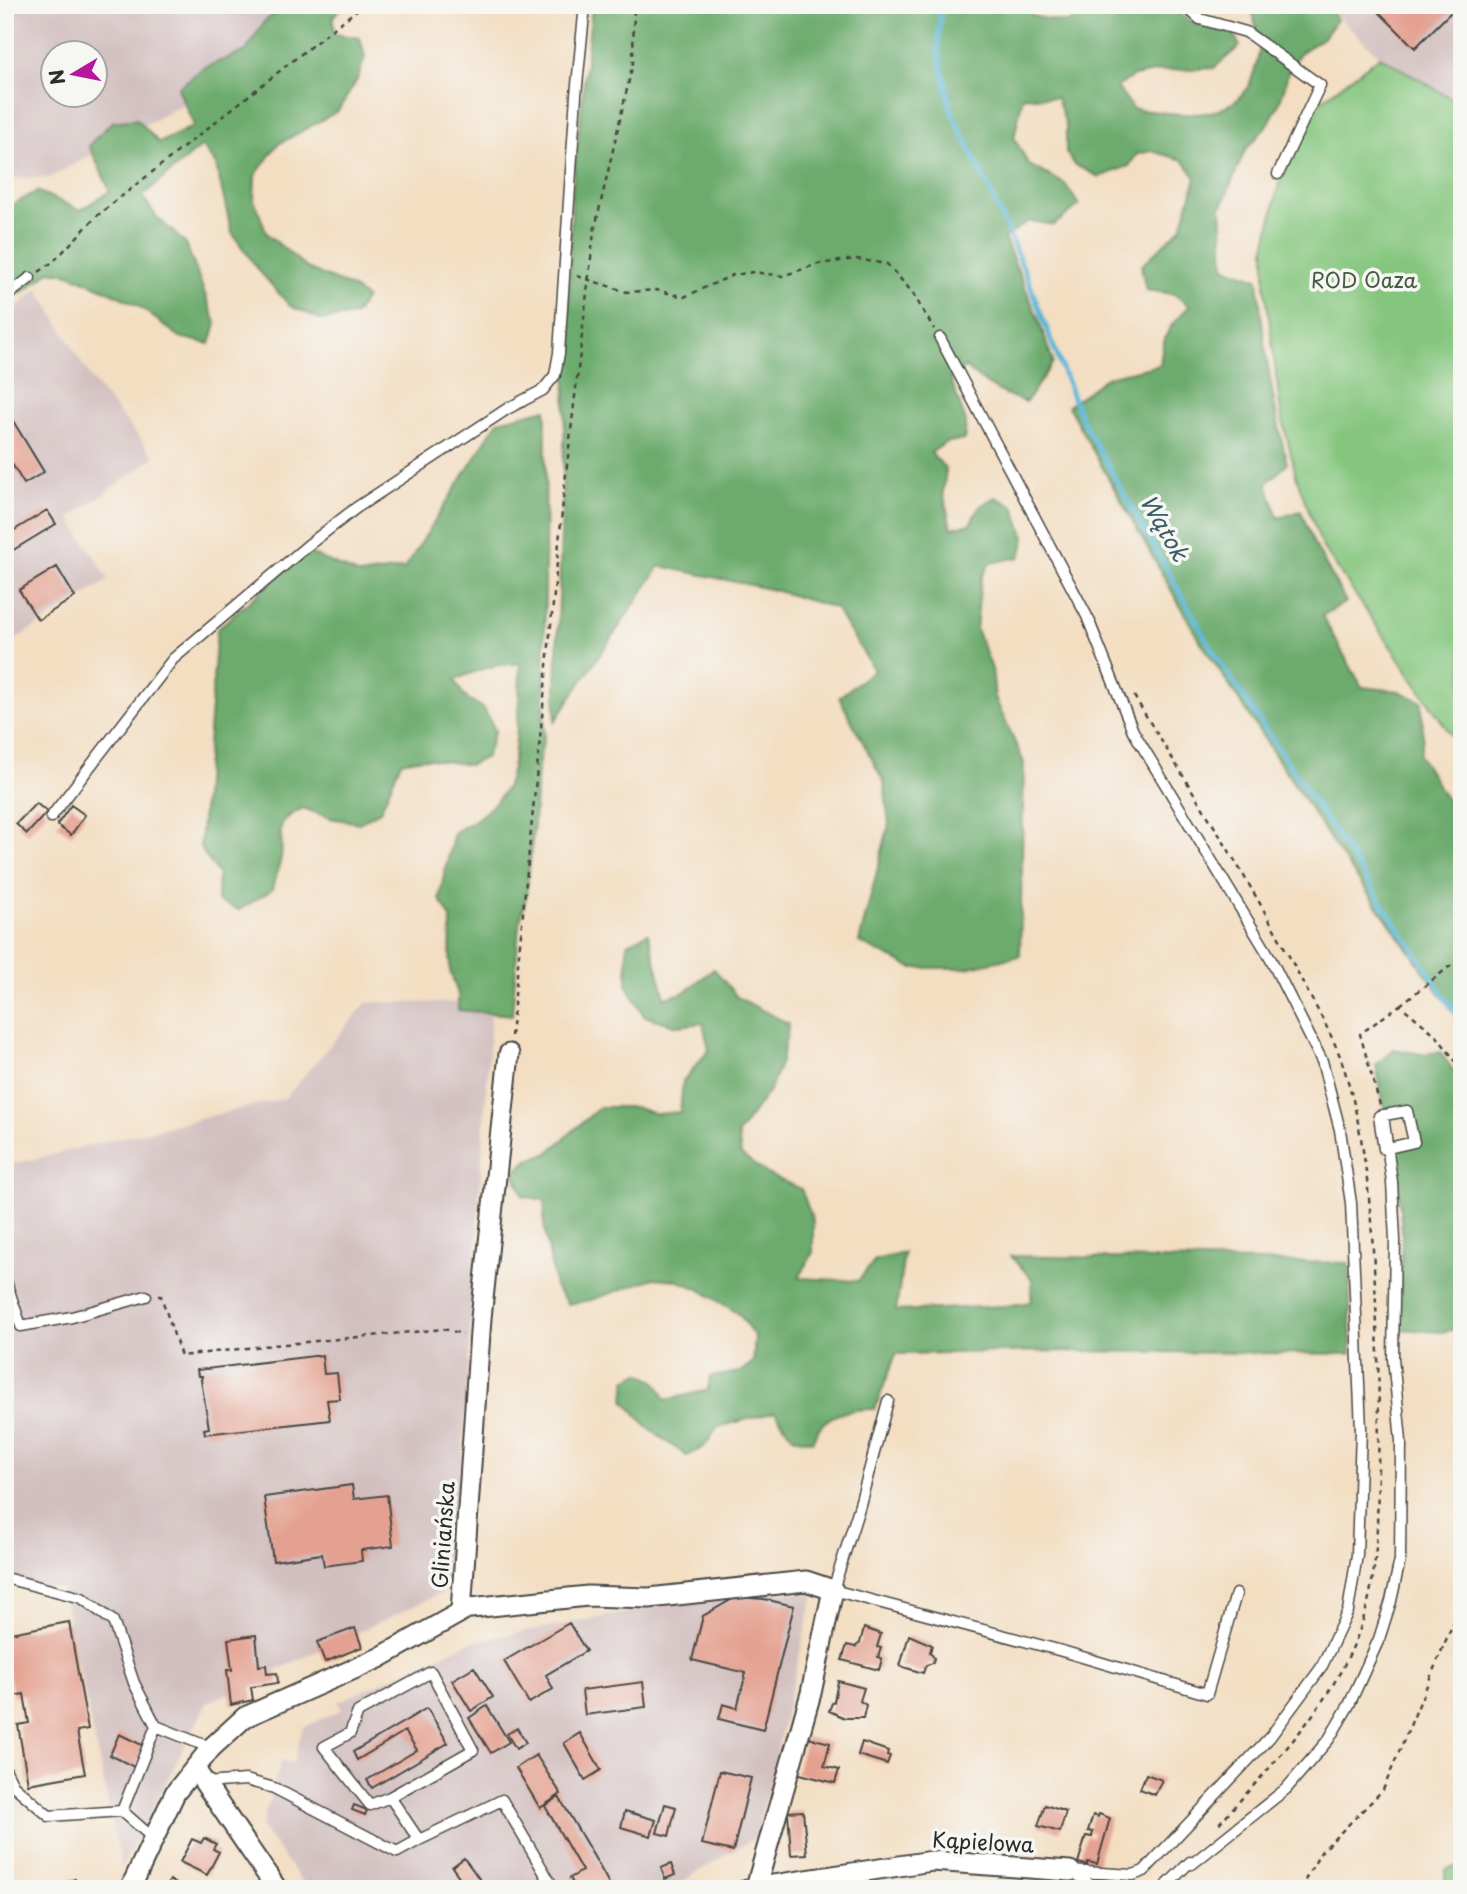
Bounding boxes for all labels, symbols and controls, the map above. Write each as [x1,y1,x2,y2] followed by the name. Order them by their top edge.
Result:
[38,38,108,108] north arrow
[41,67,71,87] text: N
[1311,263,1418,295] park label: ROD Oaza
[1132,487,1199,568] water label: Wątok
[422,1480,462,1590] street label: Gliniańska
[931,1822,1035,1860] street label: Kąpielowa

